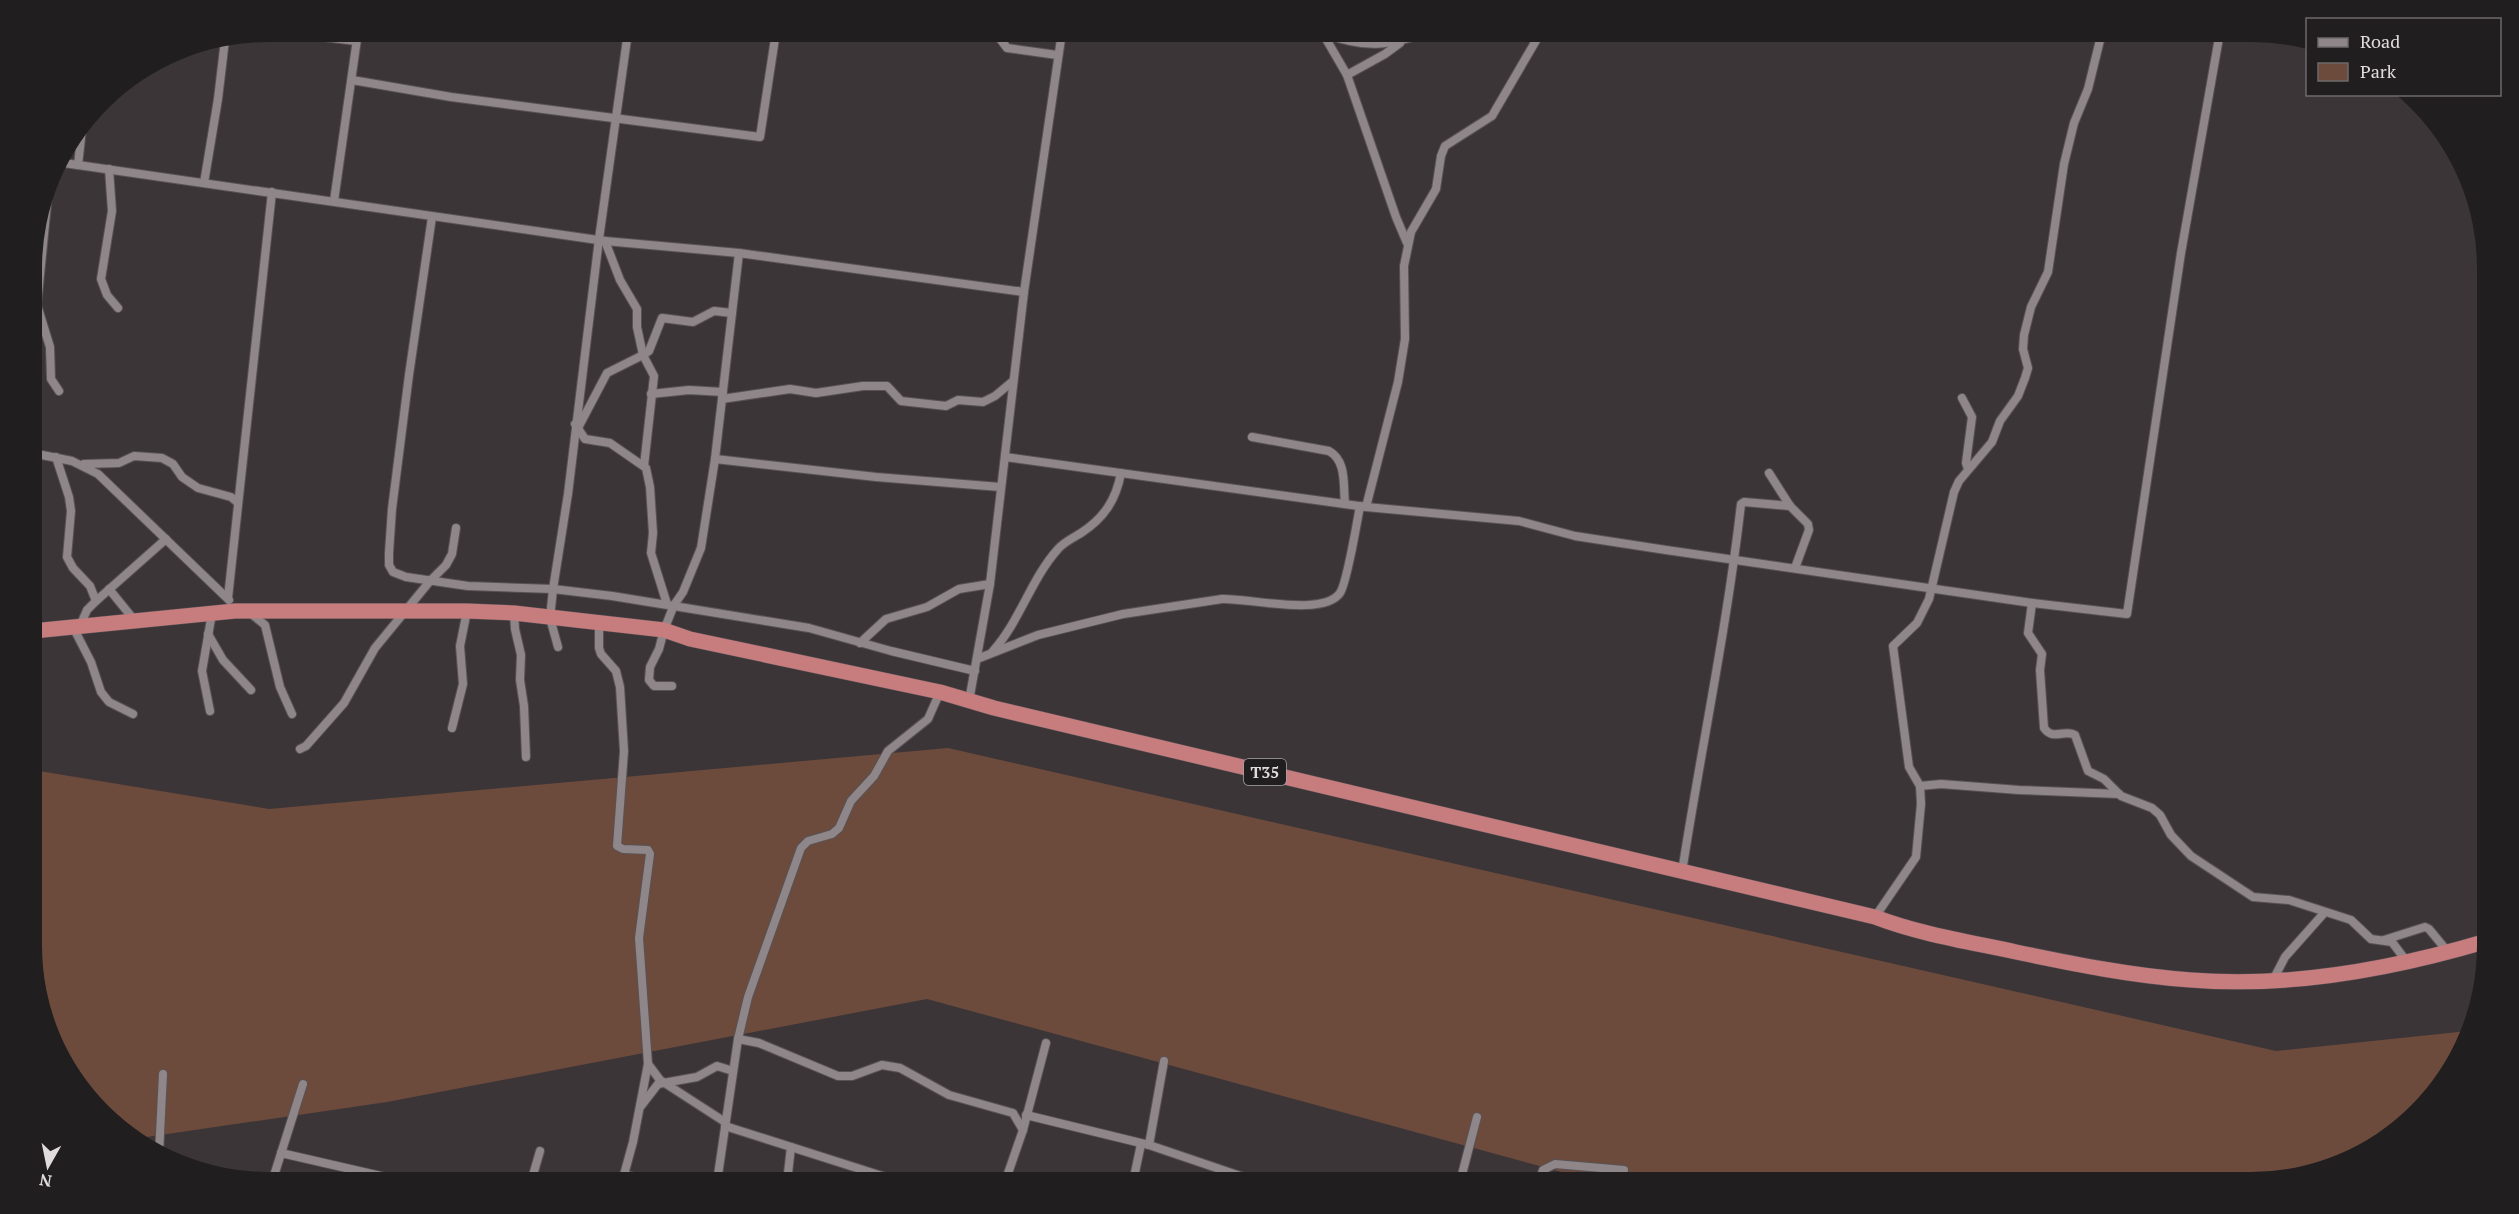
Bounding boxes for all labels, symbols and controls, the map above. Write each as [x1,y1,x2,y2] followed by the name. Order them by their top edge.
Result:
[2306,18,2501,96] legend
[2360,29,2400,53] text: Road
[2360,59,2397,83] text: Park
[1244,759,1286,785] road number: T35
[18,1136,78,1196] north arrow
[38,1169,53,1193] text: N

